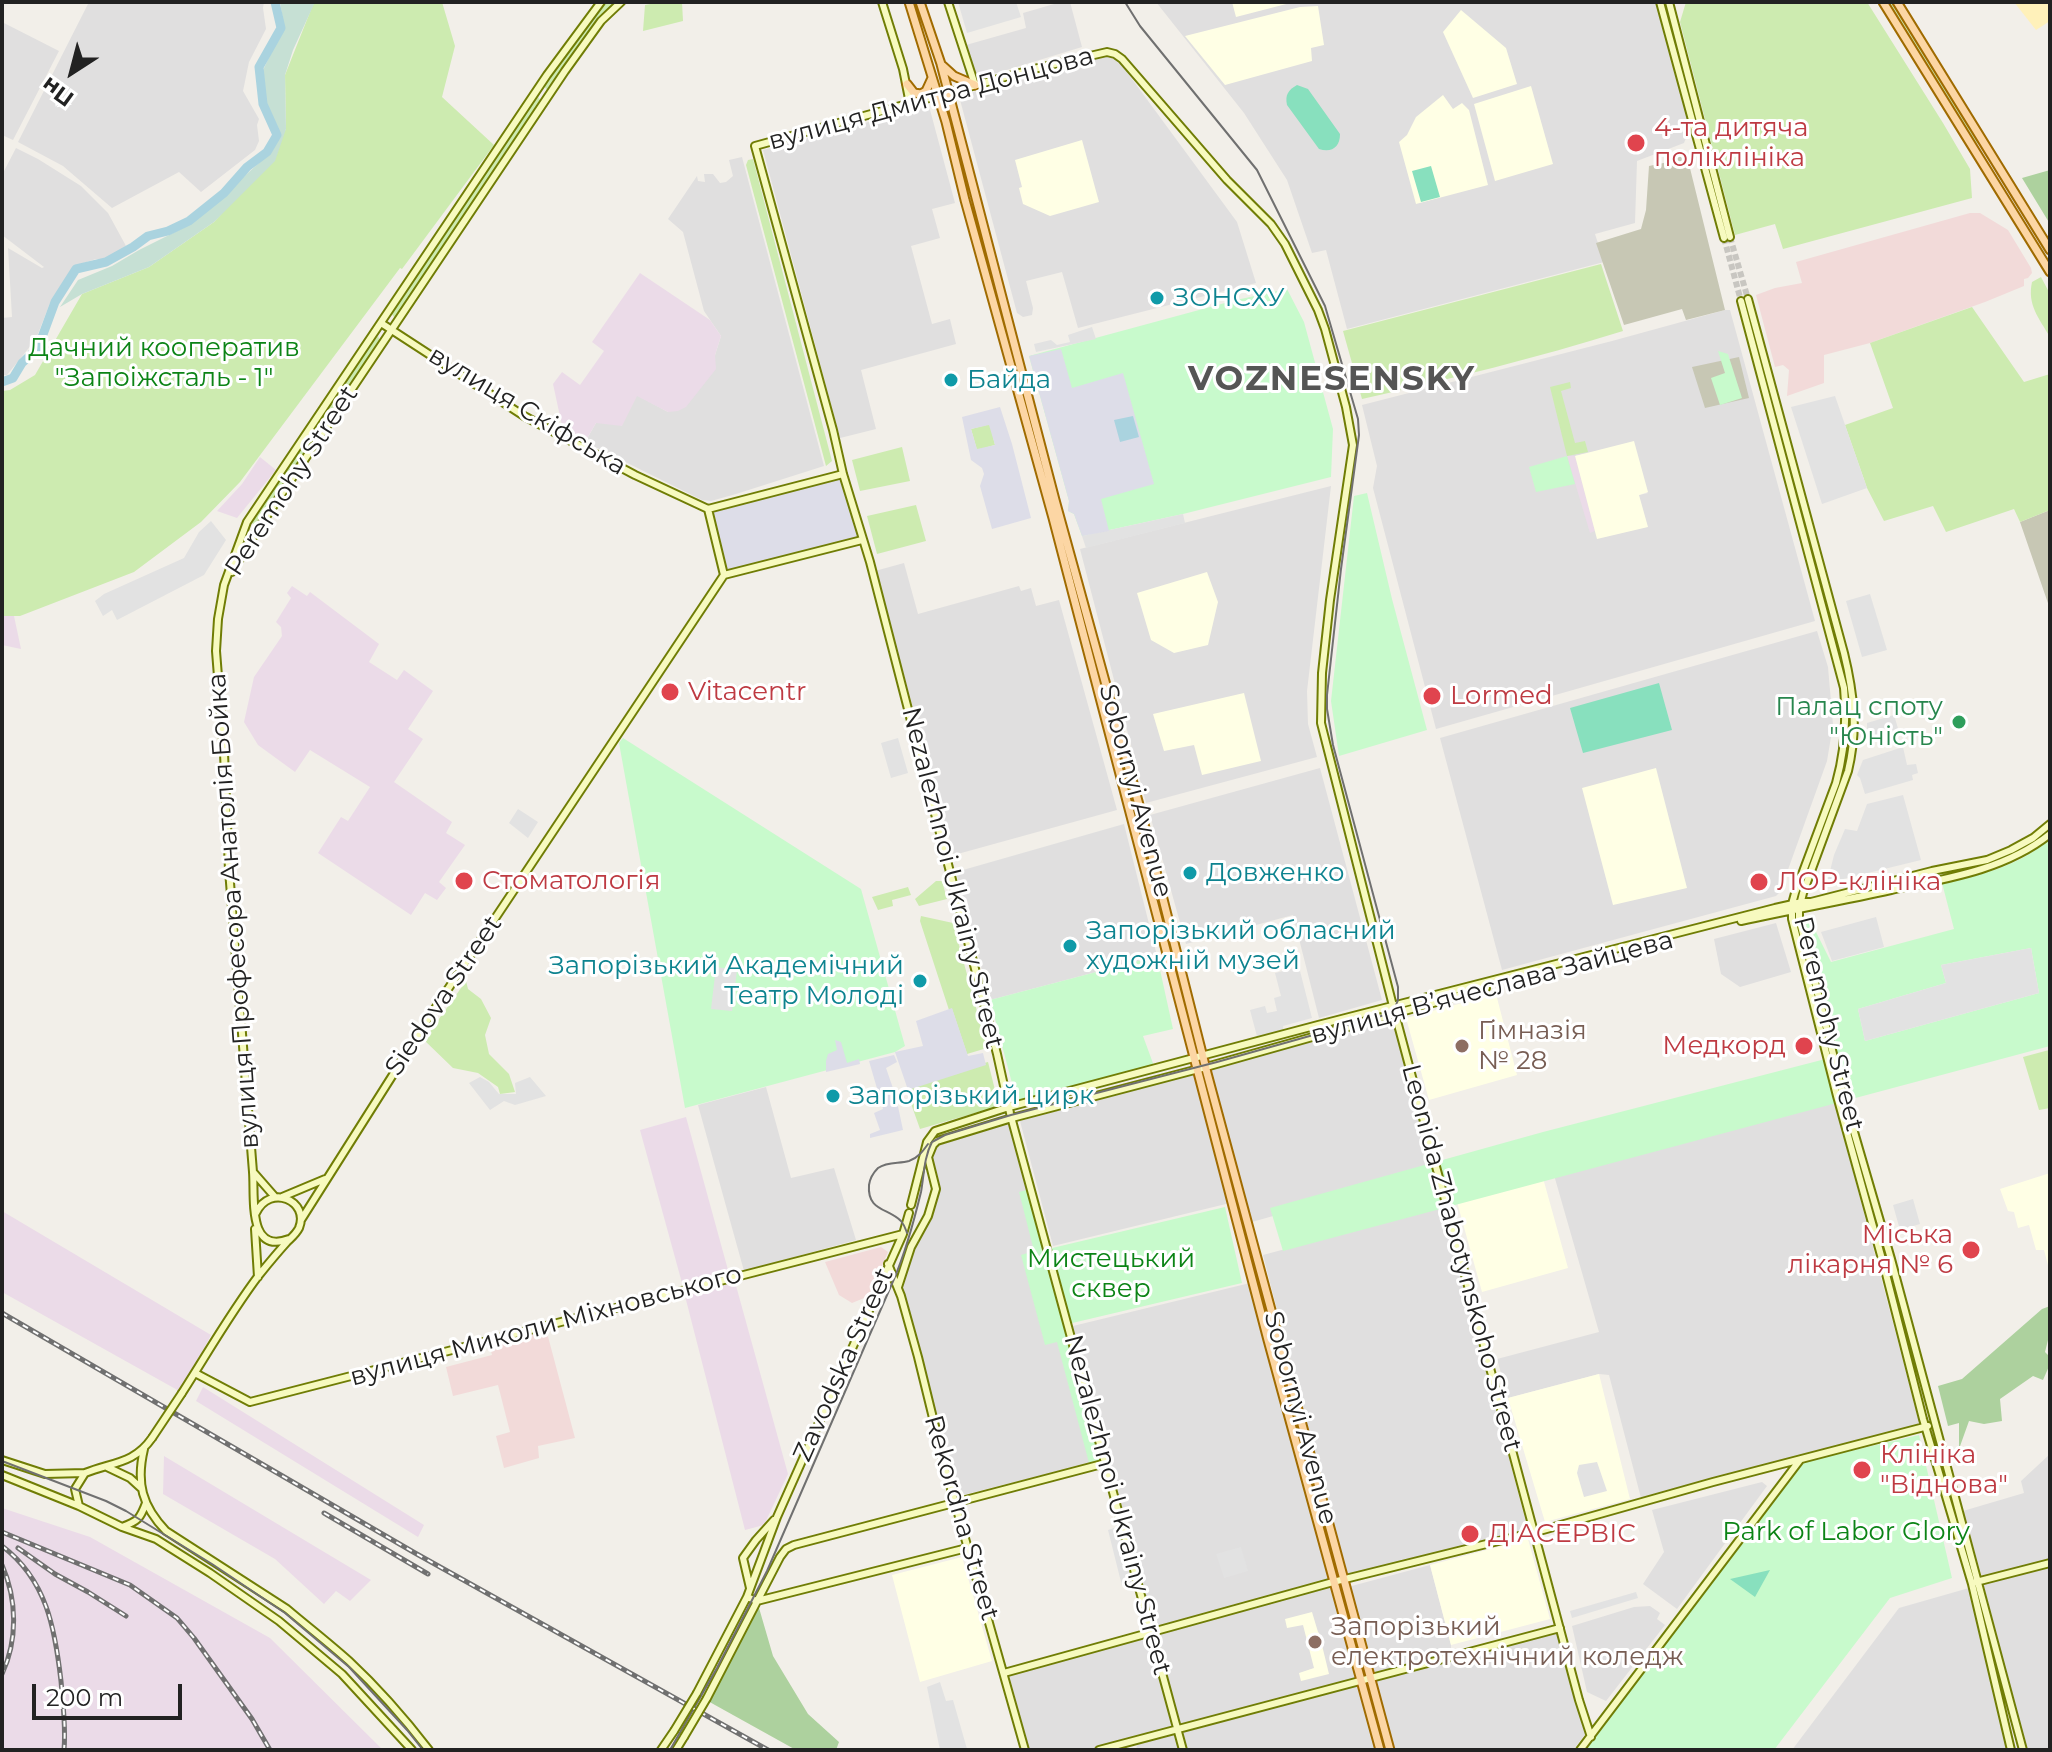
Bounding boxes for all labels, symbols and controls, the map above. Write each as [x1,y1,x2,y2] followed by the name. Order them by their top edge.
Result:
[32,32,112,112] north arrow
[765,41,1097,157] street label: вулиця Дмитра Донцова
[36,71,79,112] text: Пн
[1654,112,1808,174] place label: 4-та дитяча поліклініка
[1625,132,1647,154] marker: 4-та дитяча поліклініка
[1173,282,1285,314] place label: ЗОНСХУ
[1148,289,1166,307] marker: ЗОНСХУ
[28,332,300,394] park label: Дачний кооператив "Запоіжсталь - 1"
[423,340,631,482] street label: вулиця Скіфська
[1188,360,1476,400] district label: VOZNESENSKY
[967,364,1051,396] place label: Байда
[942,371,960,389] marker: Байда
[219,380,365,582] street label: Peremohy Street
[202,672,266,1150] street label: вулиця Професора Анатолія Бойка
[688,676,807,708] place label: Vitacentr
[1450,680,1553,712] place label: Lormed
[659,681,681,703] marker: Vitacentr
[1092,681,1178,901] street label: Sobornyi Avenue
[1421,685,1443,707] marker: Lormed
[1775,691,1943,752] place label: Палац споту "Юність"
[894,704,1010,1052] street label: Nezalezhnoi Ukrainy Street
[1950,713,1968,731] marker: Палац споту "Юність"
[1206,857,1344,889] place label: Довженко
[1181,864,1199,882] marker: Довженко
[482,865,660,897] place label: Стоматологія
[1777,866,1941,898] place label: ЛОР-клініка
[453,870,475,892] marker: Стоматологія
[1748,871,1770,893] marker: ЛОР-клініка
[379,910,509,1082] street label: Siedova Street
[1786,913,1870,1135] street label: Peremohy Street
[1086,915,1396,976] place label: Запорізький обласний художній музей
[1307,925,1677,1051] street label: вулиця Вʼячеслава Зайцева
[1061,937,1079,955] marker: Запорізький обласний художній музей
[549,950,904,1012] place label: Запорізький Академічний Театр Молоді
[911,972,929,990] marker: Запорізький Академічний Театр Молоді
[1478,1015,1587,1076] place label: Гімназія № 28
[1662,1030,1786,1062] place label: Медкорд
[1793,1035,1815,1057] marker: Медкорд
[1453,1037,1471,1055] marker: Гімназія № 28
[1394,1061,1528,1455] street label: Leonida Zhabotynskoho Street
[849,1080,1094,1112] place label: Запорізький цирк
[824,1087,842,1105] marker: Запорізький цирк
[1788,1219,1953,1280] place label: Мiська лiкарня № 6
[1960,1239,1982,1261] marker: Мiська лiкарня № 6
[1027,1243,1195,1304] park label: Мистецький сквер
[347,1259,745,1393] street label: вулиця Миколи Міхновського
[787,1263,901,1467] street label: Zavodska Street
[1257,1308,1343,1528] street label: Sobornyi Avenue
[1057,1332,1177,1678] street label: Nezalezhnoi Ukrainy Street
[917,1412,1005,1624] street label: Rekordna Street
[1880,1439,2008,1500] place label: Клініка "Віднова"
[1851,1459,1873,1481] marker: Клініка "Віднова"
[1722,1516,1970,1548] park label: Park of Labor Glory
[1488,1518,1636,1550] place label: ДІАСЕРВІС
[1459,1523,1481,1545] marker: ДІАСЕРВІС
[1331,1611,1683,1672] place label: Запорізький електротехнічний коледж
[1306,1633,1324,1651] marker: Запорізький електротехнічний коледж
[36,1668,186,1718] scale bar
[46,1683,123,1712] text: 200 m

